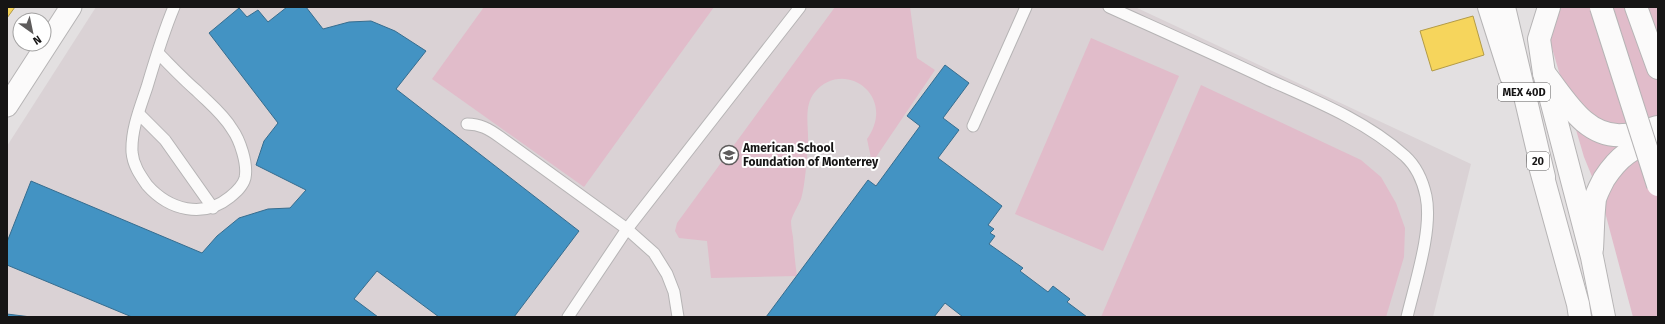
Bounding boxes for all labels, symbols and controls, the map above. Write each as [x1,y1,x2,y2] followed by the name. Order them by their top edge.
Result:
[12,12,52,52] north arrow
[31,33,44,47] text: N
[1498,83,1550,101] road number: MEX 40D
[742,141,879,169] place label: American School Foundation of Monterrey
[718,144,740,166] school or university icon: American School Foundation of Monterrey
[1527,152,1549,170] road number: 20

